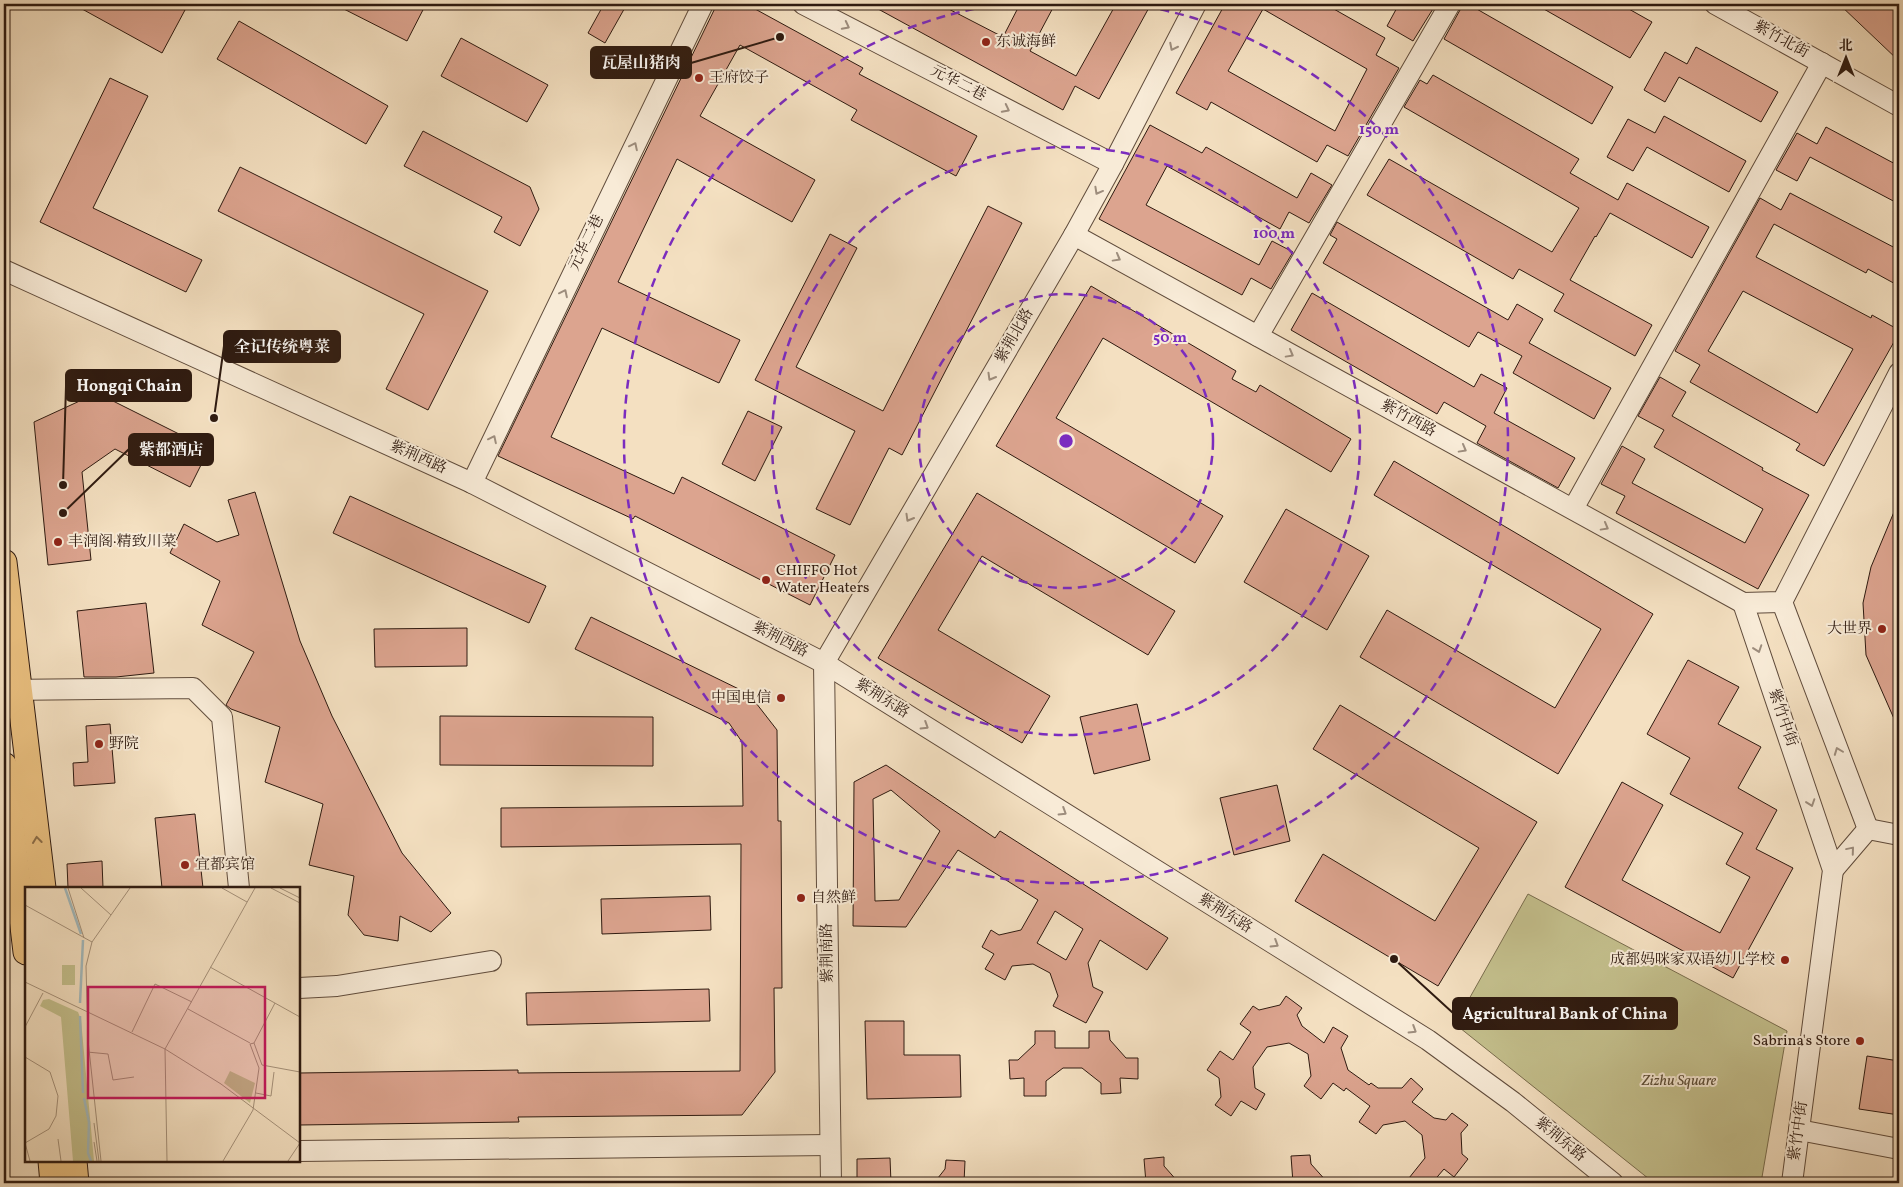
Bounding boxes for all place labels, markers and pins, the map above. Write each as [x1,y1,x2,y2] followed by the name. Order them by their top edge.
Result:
[996,32,1056,53] place label: 东诚海鲜
[980,36,992,48] marker: 东诚海鲜
[591,47,691,78] callout: 瓦屋山猪肉
[709,68,769,89] place label: 王府饺子
[693,72,705,84] marker: 王府饺子
[224,331,340,362] callout: 全记传统粤菜
[66,370,191,401] callout: Hongqi Chain
[1057,432,1075,450] centre of rings
[129,434,213,465] callout: 紫都酒店
[68,532,177,553] place label: 丰润阁·精致川菜
[52,536,64,548] marker: 丰润阁·精致川菜
[776,561,869,599] place label: CHIFFO Hot Water Heaters
[760,574,772,586] marker: CHIFFO Hot Water Heaters
[1827,619,1872,640] place label: 大世界
[1876,623,1888,635] marker: 大世界
[711,688,771,709] place label: 中国电信
[775,692,787,704] marker: 中国电信
[109,734,139,755] place label: 野院
[93,738,105,750] marker: 野院
[195,855,255,876] place label: 宜都宾馆
[179,859,191,871] marker: 宜都宾馆
[811,888,856,909] place label: 自然鲜
[795,892,807,904] marker: 自然鲜
[1610,950,1775,971] place label: 成都妈咪家双语幼儿学校
[1779,954,1791,966] marker: 成都妈咪家双语幼儿学校
[1453,998,1677,1029] callout: Agricultural Bank of China
[1753,1031,1850,1052] place label: Sabrina's Store
[1854,1035,1866,1047] marker: Sabrina's Store

